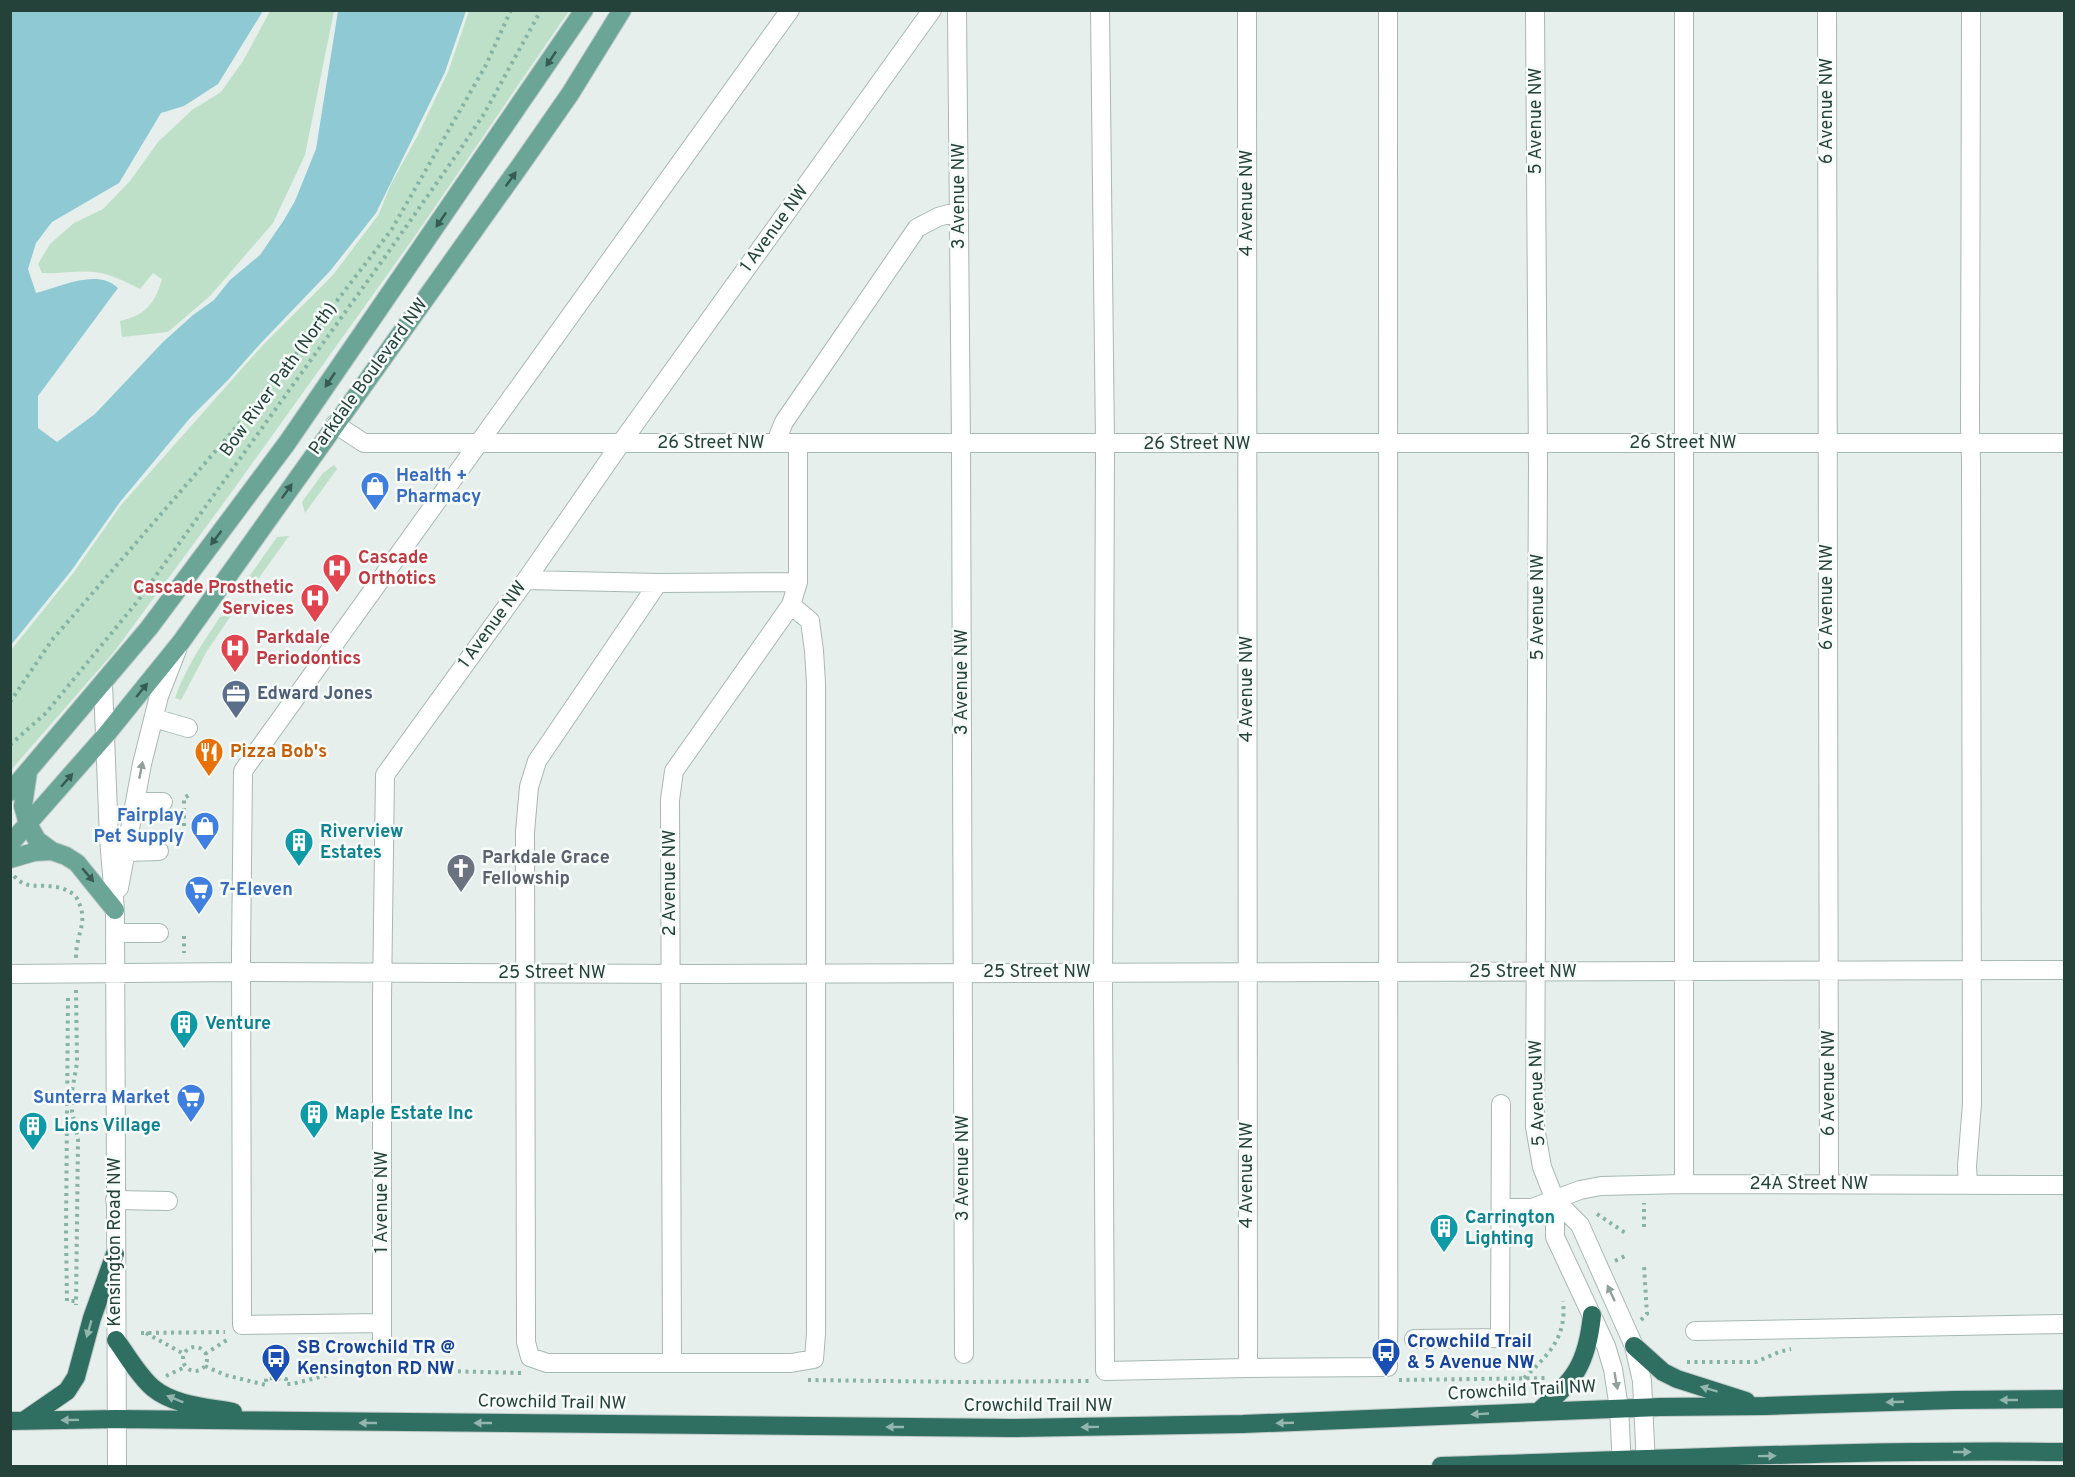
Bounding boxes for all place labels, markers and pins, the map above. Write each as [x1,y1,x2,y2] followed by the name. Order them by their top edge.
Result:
[396,465,481,509] place label: Health + Pharmacy
[359,470,391,512] shop icon: Health + Pharmacy
[358,547,436,591] place label: Cascade Orthotics
[321,552,353,594] hospital icon: Cascade Orthotics
[133,577,294,621] place label: Cascade Prosthetic Services
[299,582,331,624] hospital icon: Cascade Prosthetic Services
[256,627,361,671] place label: Parkdale Periodontics
[219,632,251,674] hospital icon: Parkdale Periodontics
[220,678,252,720] office icon: Edward Jones
[257,683,373,706] place label: Edward Jones
[193,736,225,778] restaurant icon: Pizza Bob's
[230,741,327,764] place label: Pizza Bob's
[93,805,184,849] place label: Fairplay Pet Supply
[189,810,221,852] shop icon: Fairplay Pet Supply
[320,821,404,865] place label: Riverview Estates
[283,826,315,868] building icon: Riverview Estates
[482,847,610,891] place label: Parkdale Grace Fellowship
[445,852,477,894] church icon: Parkdale Grace Fellowship
[183,874,215,916] supermarket icon: 7-Eleven
[220,879,293,902] place label: 7-Eleven
[168,1008,200,1050] building icon: Venture
[205,1013,271,1036] place label: Venture
[175,1082,207,1124] supermarket icon: Sunterra Market
[33,1087,170,1110] place label: Sunterra Market
[298,1098,330,1140] building icon: Maple Estate Inc
[335,1103,473,1126] place label: Maple Estate Inc
[17,1110,49,1152] building icon: Lions Village
[54,1115,161,1138] place label: Lions Village
[1465,1207,1555,1251] place label: Carrington Lighting
[1428,1212,1460,1254] building icon: Carrington Lighting
[1407,1331,1534,1375] place label: Crowchild Trail & 5 Avenue NW
[1370,1336,1402,1378] bus stop icon: Crowchild Trail & 5 Avenue NW
[297,1337,455,1381] place label: SB Crowchild TR @ Kensington RD NW
[260,1342,292,1384] bus stop icon: SB Crowchild TR @ Kensington RD NW

